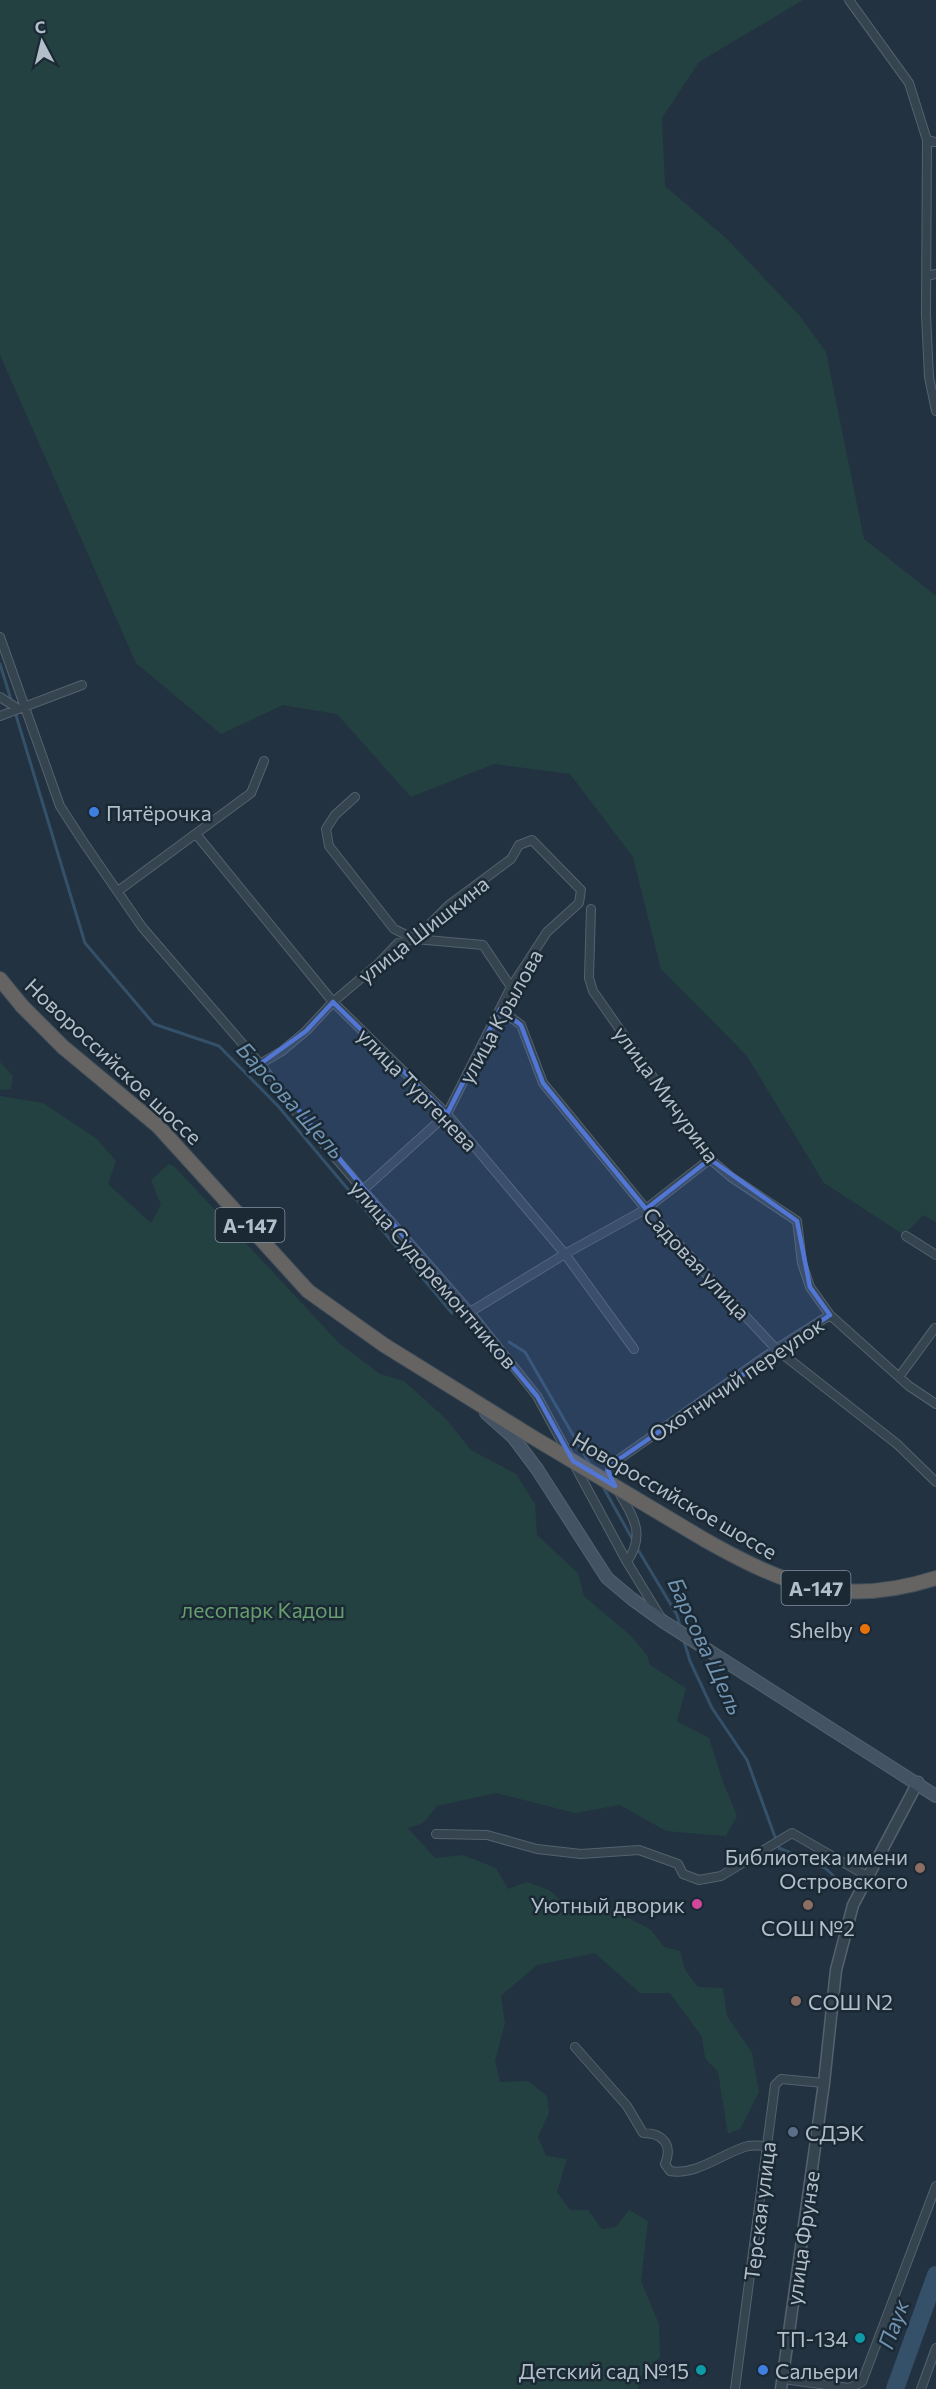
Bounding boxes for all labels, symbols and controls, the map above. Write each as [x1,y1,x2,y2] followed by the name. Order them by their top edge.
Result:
[12,12,72,72] north arrow
[34,17,47,37] text: С
[106,800,212,825] place label: Пятёрочка
[87,805,101,819] marker: Пятёрочка
[353,870,493,988] street label: улица Шишкина
[453,944,547,1088] street label: улица Крылова
[21,973,207,1149] street label: Новороссийское шоссе
[609,1021,725,1167] street label: улица Мичурина
[353,1022,483,1156] street label: улица Тургенева
[231,1036,351,1164] water label: Барсова Щель
[345,1175,523,1373] street label: улица Судоремонтников
[639,1202,755,1324] street label: Садовая улица
[216,1208,284,1242] road number: А-147
[644,1311,828,1447] street label: Охотничий переулок
[568,1426,782,1564] street label: Новороссийское шоссе
[782,1571,850,1605] road number: А-147
[662,1573,750,1719] water label: Барсова Щель
[181,1597,345,1622] park label: лесопарк Кадош
[789,1617,853,1642] place label: Shelby
[858,1622,872,1636] marker: Shelby
[725,1844,908,1893] place label: Библиотека имени Островского
[913,1861,927,1875] marker: Библиотека имени Островского
[530,1892,685,1917] place label: Уютный дворик
[690,1897,704,1911] marker: Уютный дворик
[801,1898,815,1912] marker: СОШ №2
[761,1915,855,1940] place label: СОШ №2
[808,1989,893,2014] place label: СОШ N2
[789,1994,803,2008] marker: СОШ N2
[805,2120,864,2145] place label: СДЭК
[786,2125,800,2139] marker: СДЭК
[738,2140,780,2282] street label: Терская улица
[780,2169,824,2307] street label: улица Фрунзе
[872,2294,915,2352] water label: Паук
[776,2326,848,2351] place label: ТП-134
[853,2331,867,2345] marker: ТП-134
[519,2358,689,2383] place label: Детский сад №15
[775,2358,859,2383] place label: Сальери
[694,2363,708,2377] marker: Детский сад №15
[756,2363,770,2377] marker: Сальери

